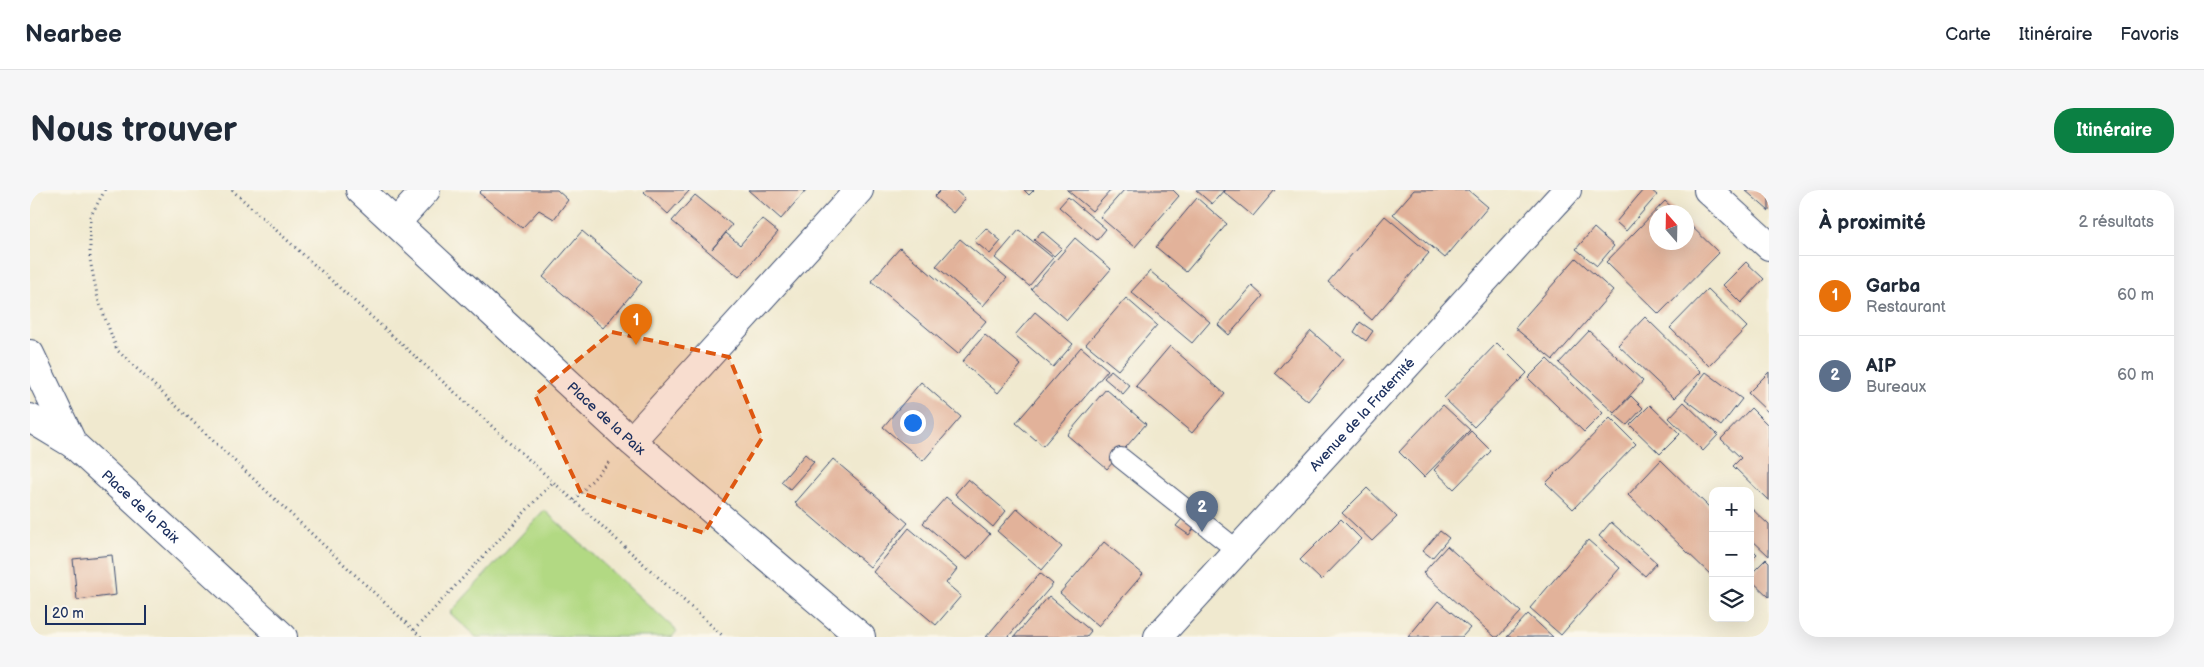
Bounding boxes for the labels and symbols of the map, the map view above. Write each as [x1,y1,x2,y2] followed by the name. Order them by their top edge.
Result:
[1649,205,1694,250] north arrow
[620,304,652,345] pin: 1
[1306,354,1418,474] street label: Avenue de la Fraternité
[564,378,650,459] street label: Place de la Paix
[900,410,926,436] your location
[98,466,184,547] street label: Place de la Paix
[1186,491,1218,532] pin: 2
[45,602,146,625] scale bar

